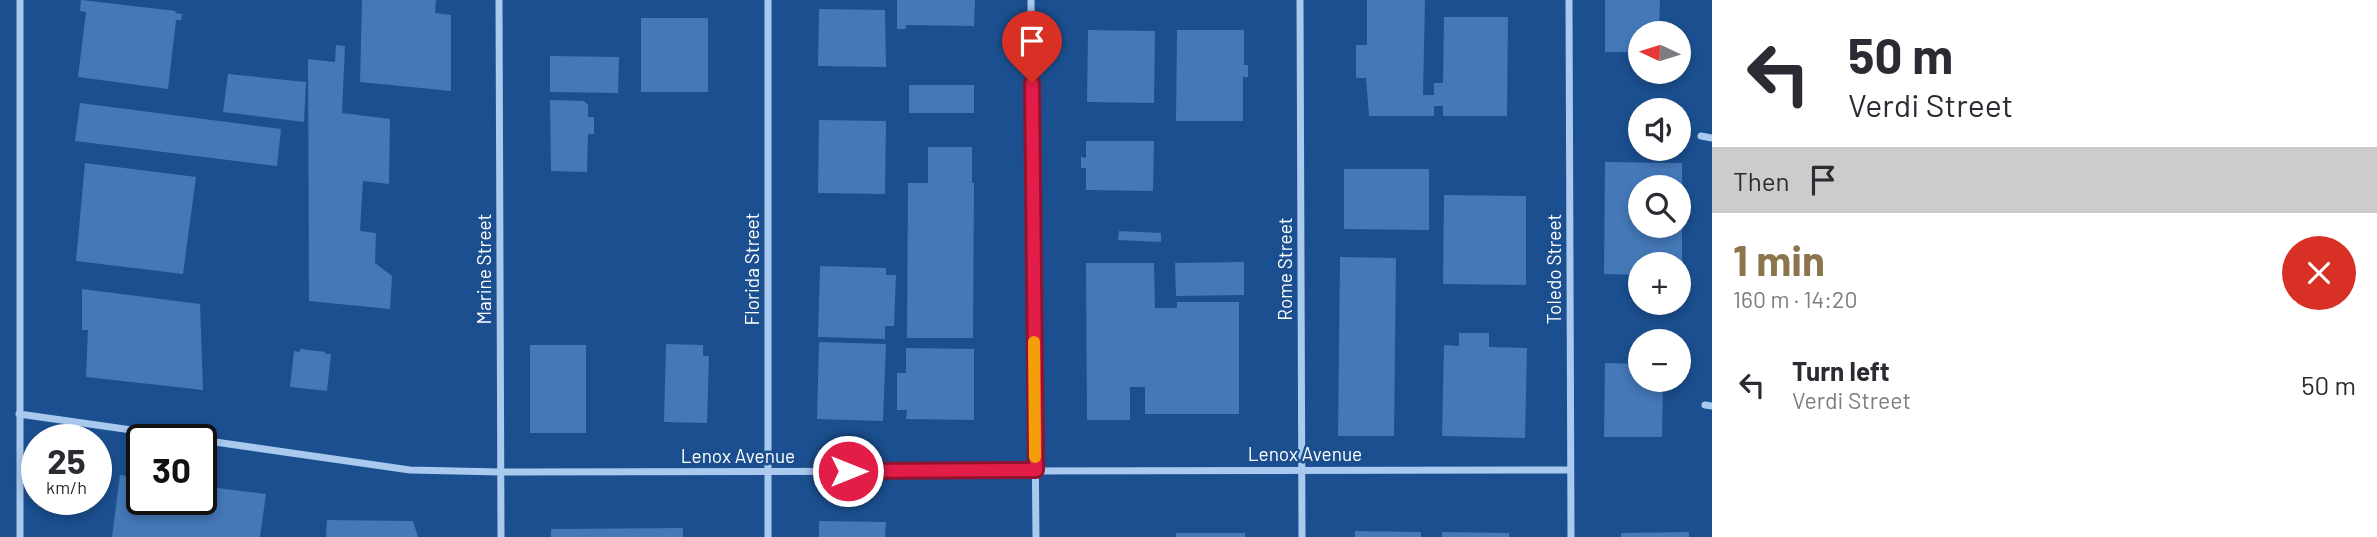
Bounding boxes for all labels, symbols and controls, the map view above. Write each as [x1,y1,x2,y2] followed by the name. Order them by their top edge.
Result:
[1002,11,1062,83] pin
[1628,21,1690,84] north arrow
[1628,21,1691,392] map controls
[1013,22,1051,60] icon: arrive
[1848,25,1953,84] text: 50 m
[1733,28,1824,119] icon: left
[1848,85,2013,123] text: Verdi Street
[1628,98,1691,161] button: sound
[1804,161,1842,199] icon: arrive
[1733,165,1790,196] text: Then
[1628,175,1691,238] button: search
[740,212,763,326] street label: Florida Street
[472,214,495,324] street label: Marine Street
[1542,214,1565,324] street label: Toledo Street
[1273,217,1296,321] street label: Rome Street
[1733,234,1825,284] text: 1 min
[2282,236,2356,310] button: close
[1628,252,1691,315] button: +
[1733,285,1857,313] text: 160 m · 14:20
[1628,329,1691,392] button: −
[1792,355,1890,386] text: Turn left
[1733,366,1771,404] icon: left
[2301,369,2356,400] text: 50 m
[1792,386,1911,414] text: Verdi Street
[126,424,217,515] speed limit sign: 30
[811,434,885,508] position arrow
[47,439,86,481] text: 25
[1248,442,1362,465] street label: Lenox Avenue
[681,444,795,467] street label: Lenox Avenue
[46,476,87,498] text: km/h

